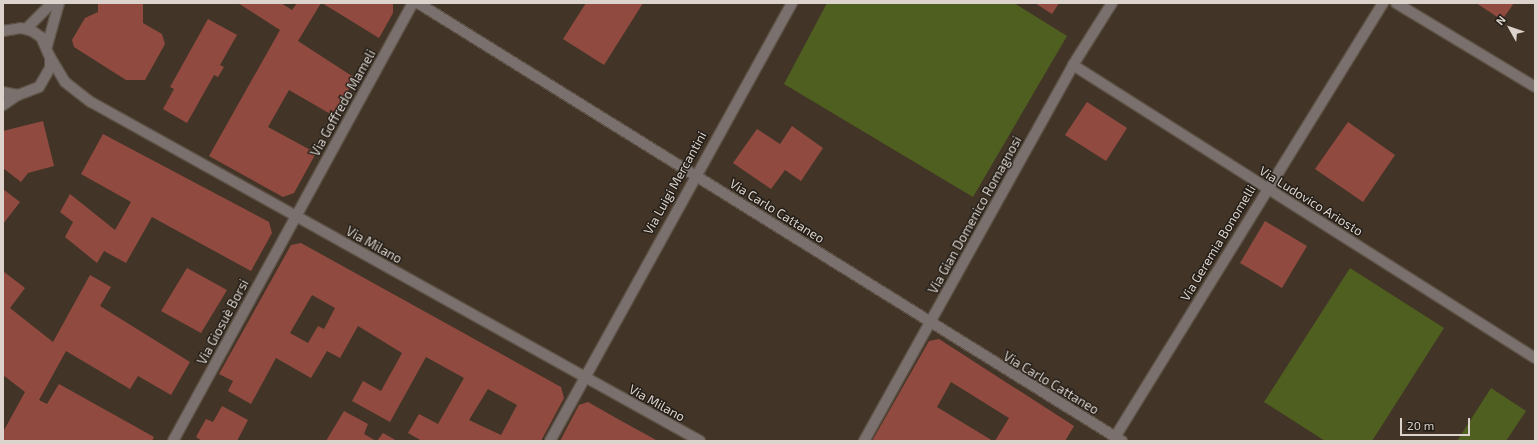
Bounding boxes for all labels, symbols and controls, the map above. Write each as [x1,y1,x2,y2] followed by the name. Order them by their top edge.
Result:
[1490,8,1530,48] north arrow
[1493,13,1508,27] text: N
[307,47,379,159] street label: Via Goffredo Mameli
[640,129,710,237] street label: Via Luigi Mercantini
[925,133,1025,297] street label: Via Gian Domenico Romagnosi
[1256,163,1366,239] street label: Via Ludovico Ariosto
[727,176,827,246] street label: Via Carlo Cattaneo
[1177,182,1259,304] street label: Via Geremia Bonomelli
[343,223,405,267] street label: Via Milano
[194,277,252,367] street label: Via Giosuè Borsi
[1000,348,1102,418] street label: Via Carlo Cattaneo
[626,381,688,425] street label: Via Milano
[1402,410,1472,436] scale bar
[1407,418,1434,432] text: 20 m

